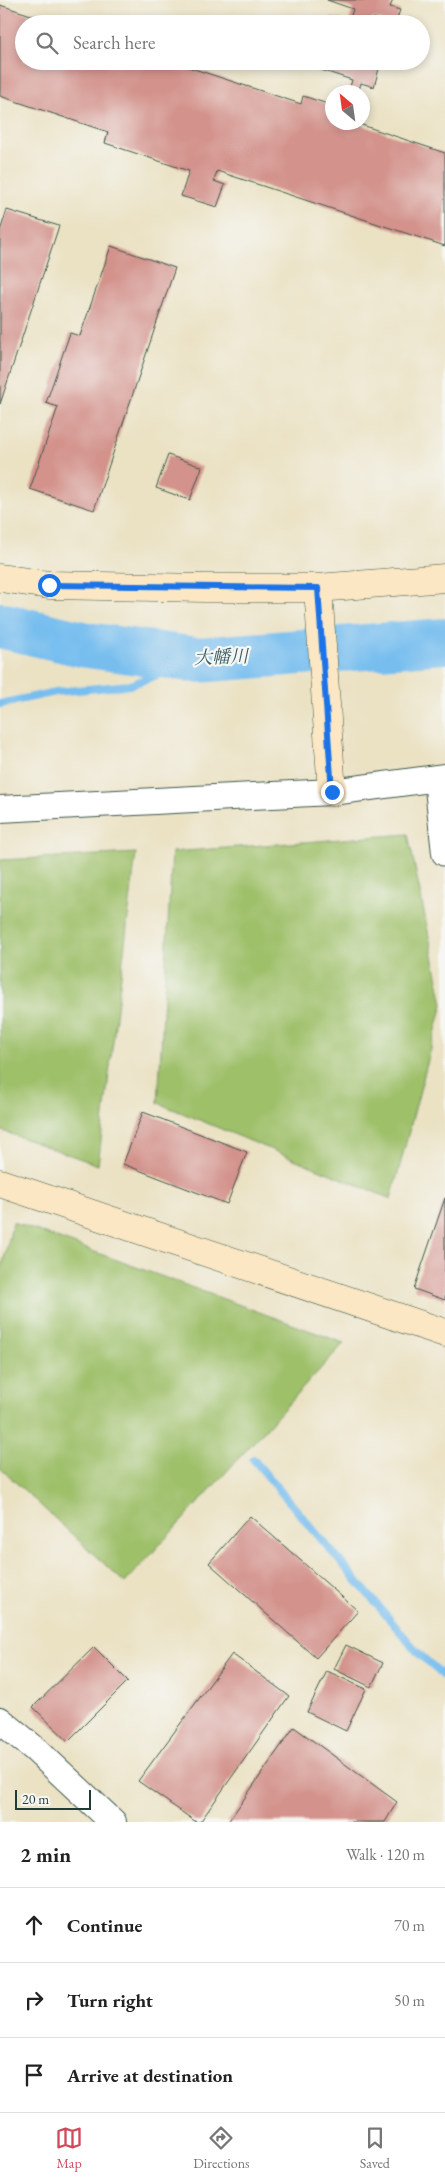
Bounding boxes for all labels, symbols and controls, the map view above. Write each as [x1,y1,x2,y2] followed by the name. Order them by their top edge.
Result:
[15,15,430,70] search box
[33,29,61,57] icon: search
[73,30,155,55] text: Search here
[325,85,370,130] north arrow
[38,574,61,597] route start
[194,644,250,669] water label: 大幡川
[321,781,344,804] route end
[15,1787,91,1810] scale bar
[22,1790,49,1808] text: 20 m
[20,1841,71,1868] text: 2 min
[346,1844,425,1865] text: Walk · 120 m
[20,1911,48,1939] icon: ahead
[67,1913,142,1938] text: Continue
[394,1915,425,1936] text: 70 m
[20,1986,48,2014] icon: right
[67,1988,153,2013] text: Turn right
[394,1990,425,2011] text: 50 m
[20,2061,48,2089] icon: arrive
[67,2063,233,2088] text: Arrive at destination
[55,2124,83,2172] tab: Map
[193,2124,250,2172] tab: Directions
[360,2124,390,2172] tab: Saved

